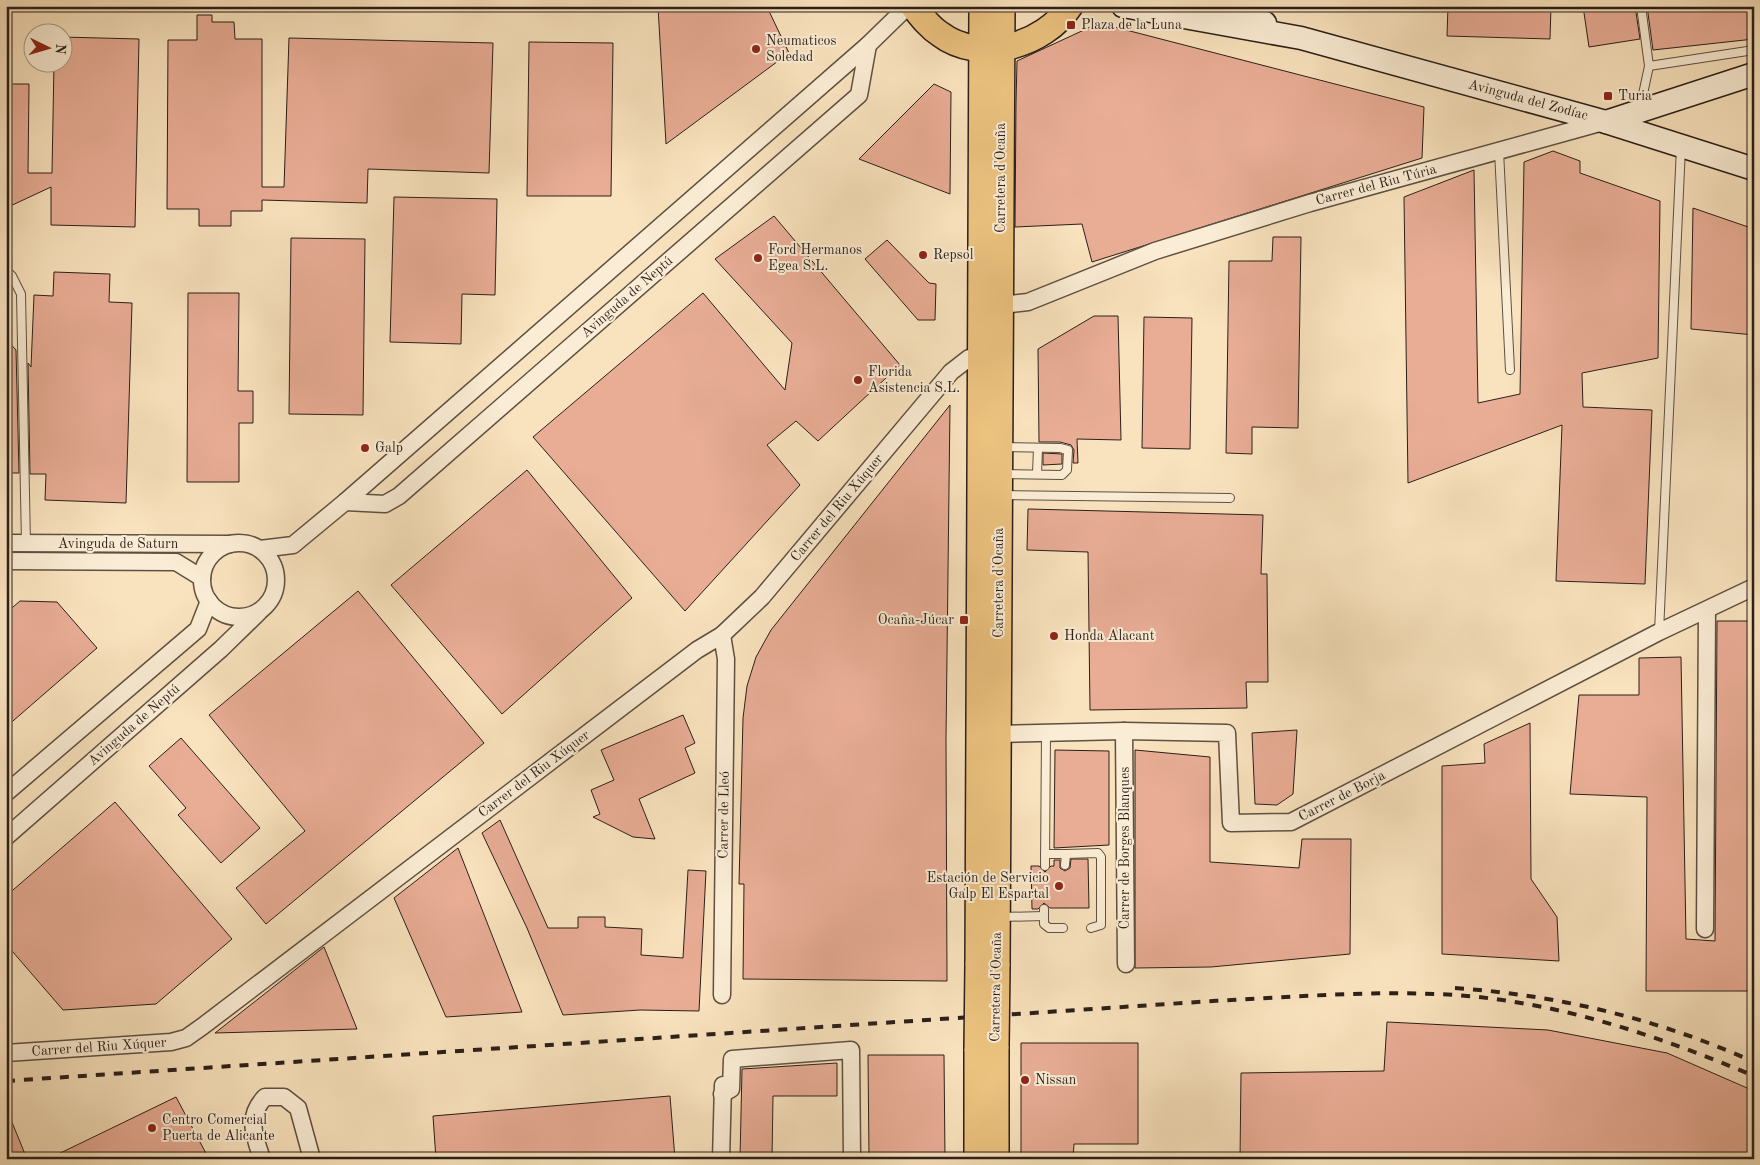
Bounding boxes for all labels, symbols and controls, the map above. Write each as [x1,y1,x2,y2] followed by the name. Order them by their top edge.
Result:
[1081,18,1182,32] place label: Plaza de la Luna
[1065,19,1077,31] marker: Plaza de la Luna
[22,22,72,72] north arrow
[766,34,837,64] place label: Neumaticos Soledad
[52,43,67,55] text: N
[750,43,762,55] marker: Neumaticos Soledad
[1467,77,1589,123] street label: Avinguda del Zodíac
[1618,89,1652,103] place label: Turia
[1602,90,1614,102] marker: Turia
[994,123,1008,233] street label: Carretera d'Ocaña
[1314,162,1438,208] street label: Carrer del Riu Túria
[768,243,862,273] place label: Ford Hermanos Egea S.L.
[933,248,974,262] place label: Repsol
[917,249,929,261] marker: Repsol
[752,252,764,264] marker: Ford Hermanos Egea S.L.
[579,253,676,340] street label: Avinguda de Neptú
[868,365,960,395] place label: Florida Asistencia S.L.
[852,374,864,386] marker: Florida Asistencia S.L.
[375,441,403,455] place label: Galp
[359,442,371,454] marker: Galp
[788,452,886,564] street label: Carrer del Riu Xúquer
[992,528,1006,638] street label: Carretera d'Ocaña
[58,537,179,551] street label: Avinguda de Saturn
[878,613,954,627] place label: Ocaña-Júcar
[958,614,970,626] marker: Ocaña-Júcar
[1064,629,1155,643] place label: Honda Alacant
[1048,630,1060,642] marker: Honda Alacant
[86,681,183,768] street label: Avinguda de Neptú
[476,728,592,820] street label: Carrer del Riu Xúquer
[1118,767,1132,929] street label: Carrer de Borges Blanques
[1296,768,1388,824] street label: Carrer de Borja
[716,771,732,859] street label: Carrer de Lleó
[927,871,1049,901] place label: Estación de Servicio Galp El Espartal
[1053,880,1065,892] marker: Estación de Servicio Galp El Espartal
[988,932,1004,1042] street label: Carretera d'Ocaña
[31,1035,167,1059] street label: Carrer del Riu Xúquer
[1035,1073,1077,1087] place label: Nissan
[1019,1074,1031,1086] marker: Nissan
[162,1113,275,1143] place label: Centro Comercial Puerta de Alicante
[146,1122,158,1134] marker: Centro Comercial Puerta de Alicante

